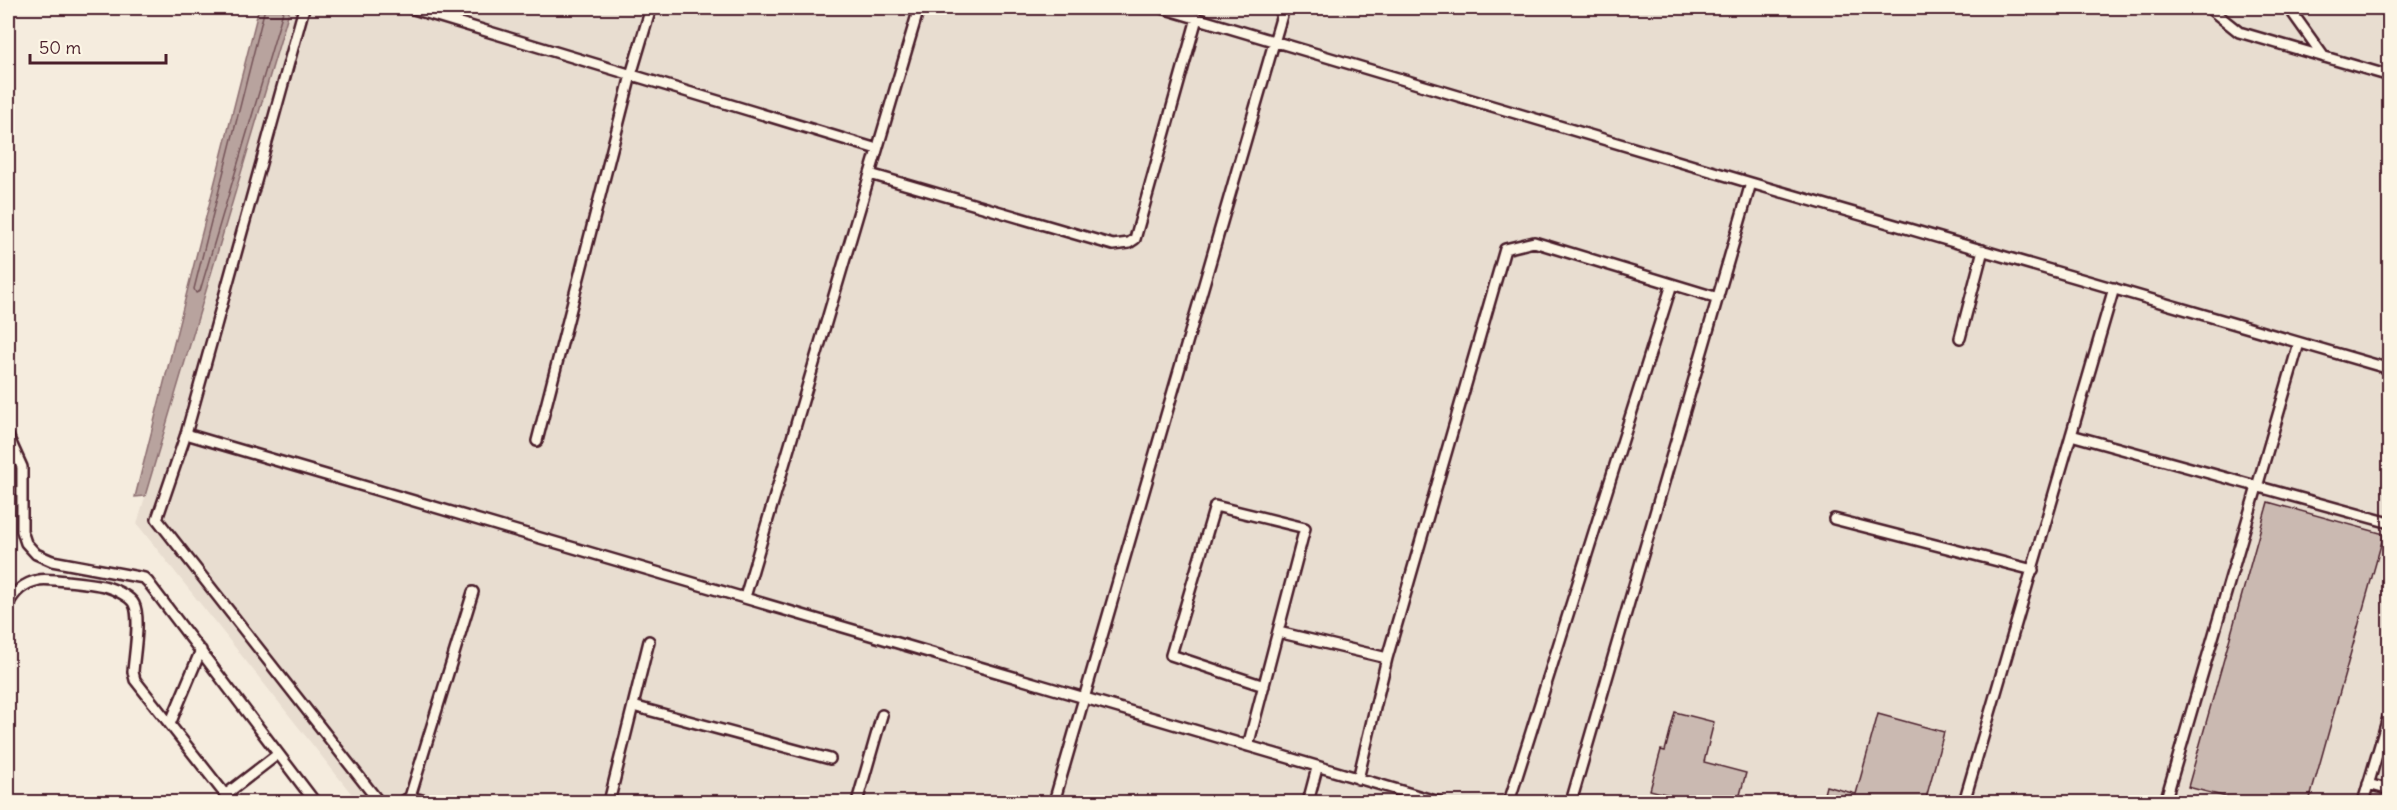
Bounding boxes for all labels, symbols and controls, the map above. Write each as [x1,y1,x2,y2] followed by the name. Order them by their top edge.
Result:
[30,27,166,65] scale bar
[39,36,81,59] text: 50 m

